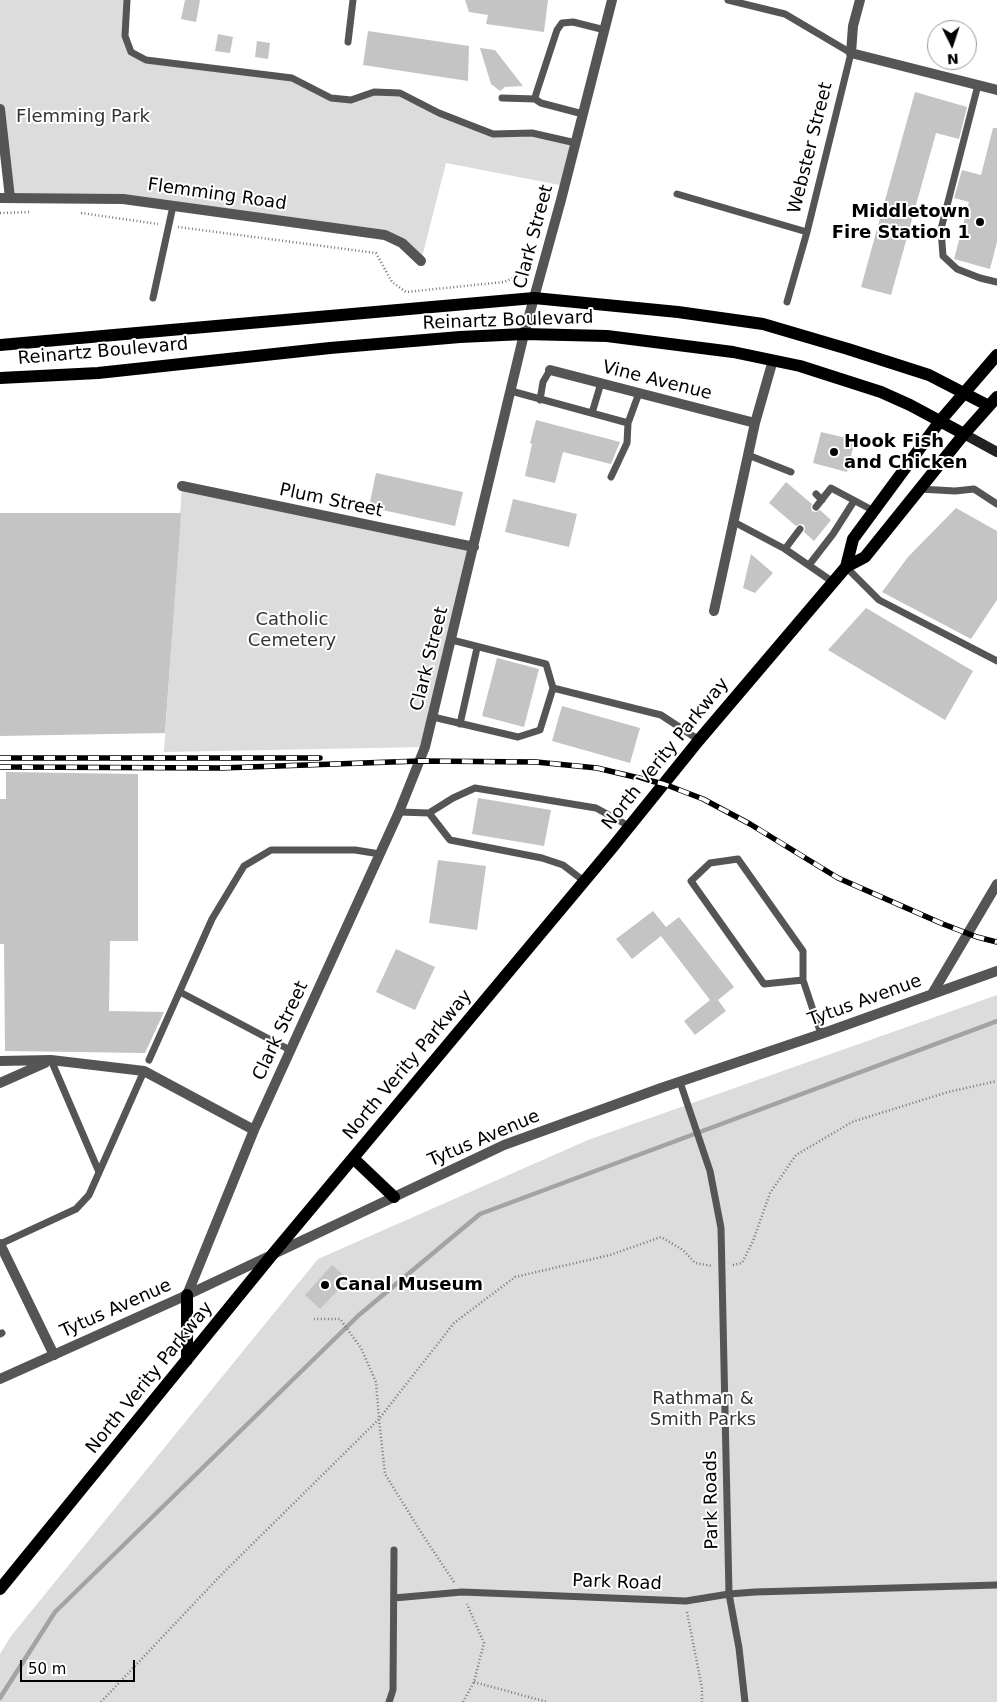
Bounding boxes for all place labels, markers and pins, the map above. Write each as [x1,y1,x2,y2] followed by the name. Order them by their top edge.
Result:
[832,201,970,243] place label: Middletown Fire Station 1
[974,216,986,228] marker: Middletown Fire Station 1
[844,431,967,474] place label: Hook Fish and Chicken
[828,446,840,458] marker: Hook Fish and Chicken
[335,1274,483,1296] place label: Canal Museum
[319,1279,331,1291] marker: Canal Museum

